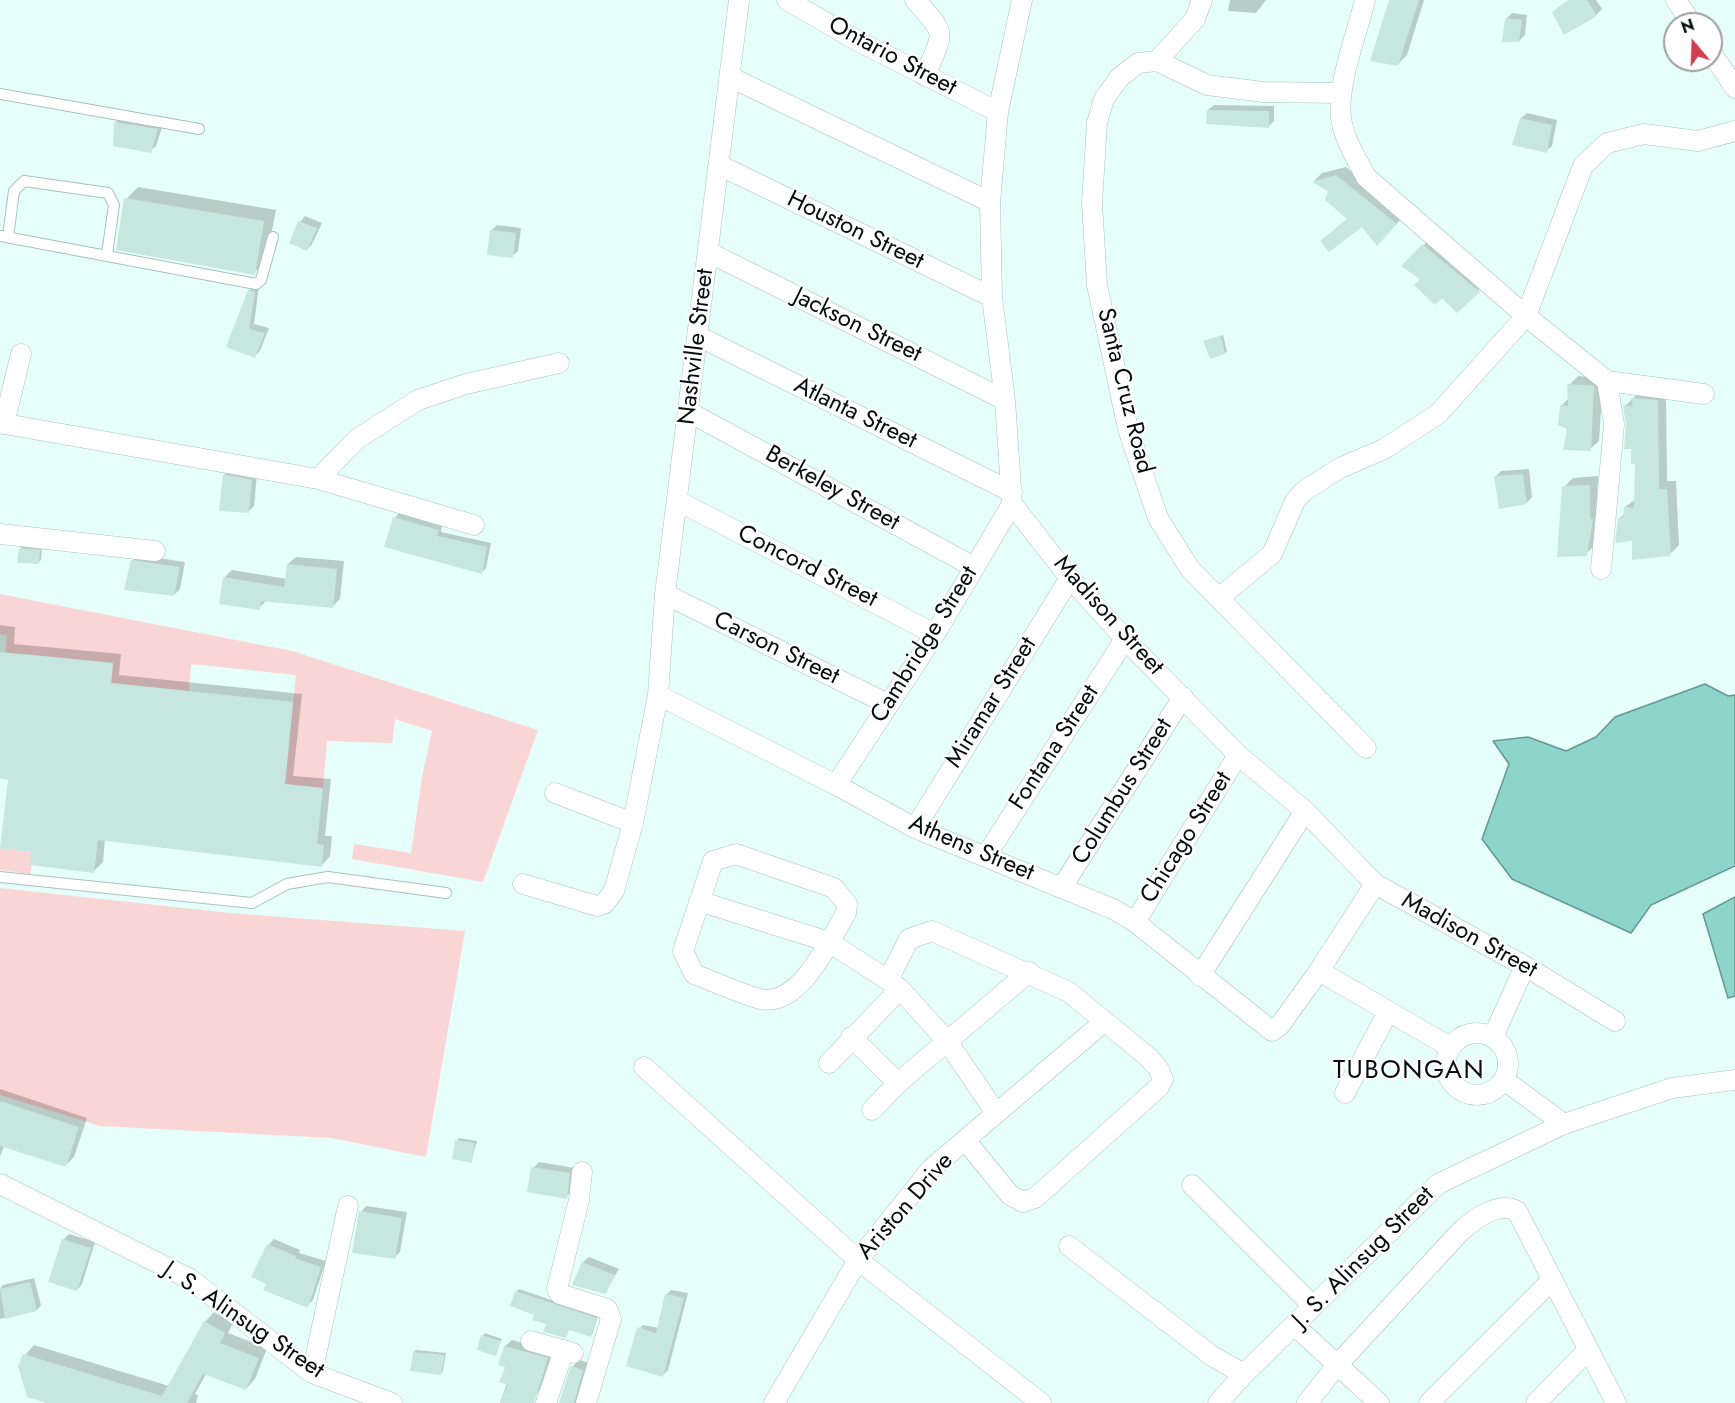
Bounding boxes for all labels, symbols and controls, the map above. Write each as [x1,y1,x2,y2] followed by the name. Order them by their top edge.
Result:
[823,11,961,103] street label: Ontario Street
[1663,12,1723,72] north arrow
[1678,13,1697,39] text: N
[782,186,928,276] street label: Houston Street
[673,267,721,427] street label: Nashville Street
[788,283,926,369] street label: Jackson Street
[1090,305,1158,477] street label: Santa Cruz Road
[789,372,921,456] street label: Atlanta Street
[760,440,904,538] street label: Berkeley Street
[732,519,882,615] street label: Concord Street
[1047,550,1169,682] street label: Madison Street
[865,561,985,729] street label: Cambridge Street
[709,606,843,692] street label: Carson Street
[940,632,1044,774] street label: Miramar Street
[1004,680,1106,816] street label: Fontana Street
[1067,714,1179,870] street label: Columbus Street
[1135,767,1239,909] street label: Chicago Street
[904,810,1038,888] street label: Athens Street
[1396,887,1542,985] street label: Madison Street
[1333,1056,1485,1088] district label: TUBONGAN
[852,1148,960,1266] street label: Ariston Drive
[1287,1181,1441,1335] street label: J. S. Alinsug Street
[157,1256,329,1386] street label: J. S. Alinsug Street

